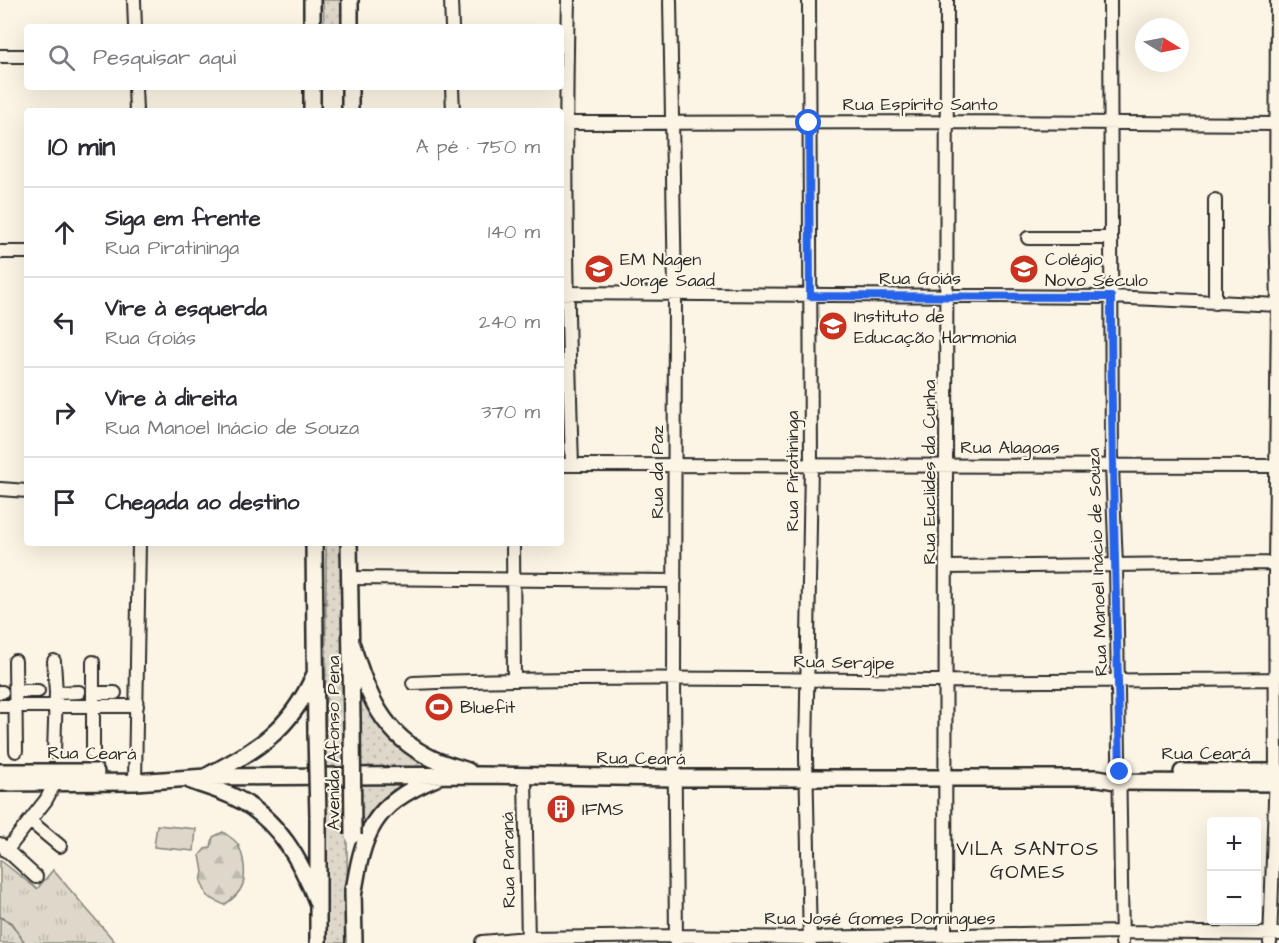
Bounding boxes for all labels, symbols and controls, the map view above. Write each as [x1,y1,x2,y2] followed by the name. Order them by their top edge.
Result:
[1135,18,1189,72] north arrow
[24,24,564,90] search box
[45,41,78,74] icon: search
[93,42,236,73] text: Pesquisar aqui
[842,92,998,117] street label: Rua Espírito Santo
[795,109,821,135] route start
[48,129,115,165] text: 10 min
[416,133,540,161] text: A pé · 750 m
[105,203,261,234] text: Siga em frente
[48,216,81,249] icon: ahead
[488,218,540,246] text: 140 m
[105,234,239,262] text: Rua Piratininga
[620,247,715,294] place label: EM Nagen Jorge Saad
[1045,247,1148,293] place label: Colégio Novo Século
[583,253,615,285] school or university icon: EM Nagen Jorge Saad
[1008,253,1040,285] school or university icon: Colégio Novo Século
[879,266,961,291] street label: Rua Goiás
[105,293,267,324] text: Vire à esquerda
[854,304,1016,350] place label: Instituto de Educação Harmonia
[48,306,81,339] icon: left
[479,308,540,336] text: 240 m
[817,310,849,342] school or university icon: Instituto de Educação Harmonia
[105,324,196,352] text: Rua Goiás
[917,380,942,564] street label: Rua Euclides da Cunha
[105,383,237,414] text: Vire à direita
[48,396,81,429] icon: right
[481,398,540,426] text: 370 m
[780,411,806,531] street label: Rua Piratininga
[105,414,359,442] text: Rua Manoel Inácio de Souza
[645,425,670,519] street label: Rua da Paz
[960,435,1060,461] street label: Rua Alagoas
[1081,447,1114,677] street label: Rua Manoel Inácio de Souza
[48,486,81,519] icon: arrive
[105,487,299,518] text: Chegada ao destino
[793,649,895,677] street label: Rua Sergipe
[321,655,346,831] street label: Avenida Afonso Pena
[423,691,455,723] sports icon: Bluefit
[460,695,516,720] place label: Bluefit
[47,740,137,767] street label: Rua Ceará
[1161,741,1251,766] street label: Rua Ceará
[596,745,686,772] street label: Rua Ceará
[1106,758,1132,784] route end
[545,793,577,825] building icon: IFMS
[582,797,624,822] place label: IFMS
[495,812,522,908] street label: Rua Paraná
[1207,817,1261,925] map controls
[1207,817,1261,871] button: +
[956,835,1100,886] district label: VILA SANTOS GOMES
[1207,871,1261,925] button: −
[764,906,996,932] street label: Rua José Gomes Domingues

